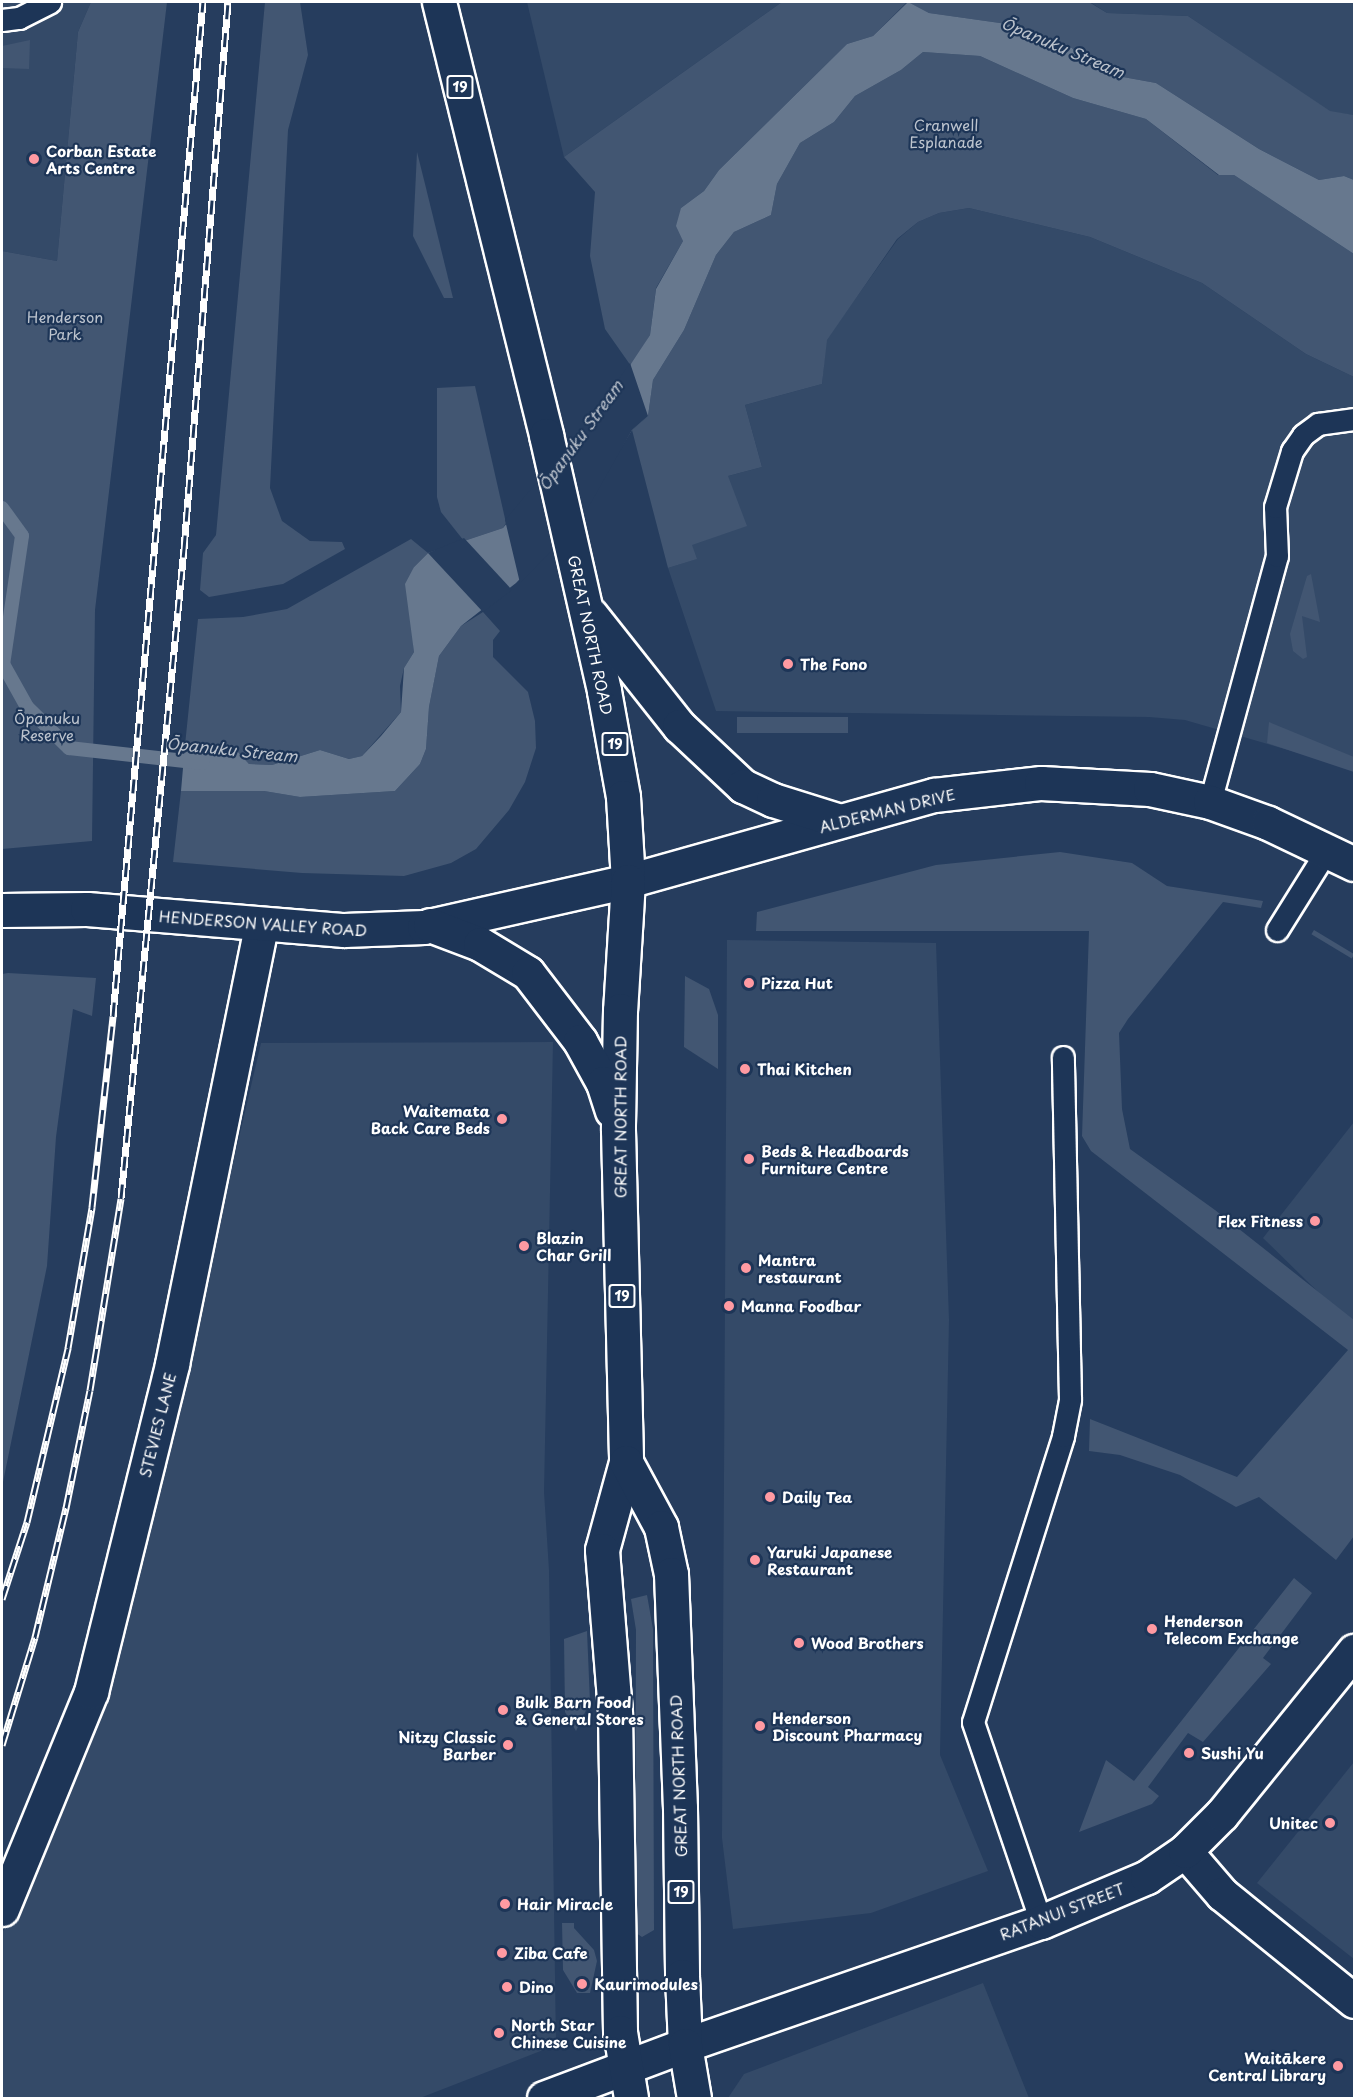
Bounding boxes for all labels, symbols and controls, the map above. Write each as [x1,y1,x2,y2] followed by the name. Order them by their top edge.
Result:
[998,12,1128,82] water label: Ōpanuku Stream
[445,76,475,98] road number: 19
[909,115,983,150] park label: Cranwell Esplanade
[46,141,156,176] place label: Corban Estate Arts Centre
[27,152,41,166] marker: Corban Estate Arts Centre
[27,307,103,342] park label: Henderson Park
[533,376,627,494] water label: Ōpanuku Stream
[565,553,617,717] street label: GREAT NORTH ROAD
[800,655,868,673] place label: The Fono
[781,657,795,671] marker: The Fono
[14,708,80,743] park label: Ōpanuku Reserve
[165,733,299,765] water label: Ōpanuku Stream
[600,733,630,755] road number: 19
[817,784,957,836] street label: ALDERMAN DRIVE
[158,907,368,939] street label: HENDERSON VALLEY ROAD
[761,974,834,992] place label: Pizza Hut
[742,976,756,990] marker: Pizza Hut
[611,1035,629,1199] street label: GREAT NORTH ROAD
[757,1060,852,1078] place label: Thai Kitchen
[738,1062,752,1076] marker: Thai Kitchen
[370,1101,490,1136] place label: Waitemata Back Care Beds
[495,1112,509,1126] marker: Waitemata Back Care Beds
[761,1141,909,1176] place label: Beds & Headboards Furniture Centre
[742,1152,756,1166] marker: Beds & Headboards Furniture Centre
[1216,1212,1303,1230] place label: Flex Fitness
[1308,1214,1322,1228] marker: Flex Fitness
[536,1228,612,1263] place label: Blazin Char Grill
[517,1239,531,1253] marker: Blazin Char Grill
[758,1250,842,1285] place label: Mantra restaurant
[739,1261,753,1275] marker: Mantra restaurant
[607,1285,637,1307] road number: 19
[741,1297,861,1315] place label: Manna Foodbar
[722,1299,736,1313] marker: Manna Foodbar
[135,1371,179,1479] street label: STEVIES LANE
[782,1488,853,1506] place label: Daily Tea
[763,1490,777,1504] marker: Daily Tea
[767,1542,894,1577] place label: Yaruki Japanese Restaurant
[748,1553,762,1567] marker: Yaruki Japanese Restaurant
[1164,1611,1298,1646] place label: Henderson Telecom Exchange
[1145,1622,1159,1636] marker: Henderson Telecom Exchange
[811,1634,925,1652] place label: Wood Brothers
[792,1636,806,1650] marker: Wood Brothers
[515,1692,644,1727] place label: Bulk Barn Food & General Stores
[666,1694,690,1858] street label: GREAT NORTH ROAD
[496,1703,510,1717] marker: Bulk Barn Food & General Stores
[772,1708,922,1743] place label: Henderson Discount Pharmacy
[753,1719,767,1733] marker: Henderson Discount Pharmacy
[398,1727,496,1762] place label: Nitzy Classic Barber
[501,1738,515,1752] marker: Nitzy Classic Barber
[1201,1744,1264,1762] place label: Sushi Yu
[1182,1746,1196,1760] marker: Sushi Yu
[1269,1814,1318,1832] place label: Unitec
[1323,1816,1337,1830] marker: Unitec
[997,1879,1127,1943] street label: RATANUI STREET
[666,1881,696,1903] road number: 19
[517,1895,613,1913] place label: Hair Miracle
[498,1897,512,1911] marker: Hair Miracle
[514,1944,588,1962] place label: Ziba Cafe
[495,1946,509,1960] marker: Ziba Cafe
[594,1975,698,1993] place label: Kaurimodules
[575,1977,589,1991] marker: Kaurimodules
[519,1978,553,1996] place label: Dino
[500,1980,514,1994] marker: Dino
[511,2015,628,2050] place label: North Star Chinese Cuisine
[492,2026,506,2040] marker: North Star Chinese Cuisine
[1208,2048,1326,2083] place label: Waitākere Central Library
[1331,2059,1345,2073] marker: Waitākere Central Library

